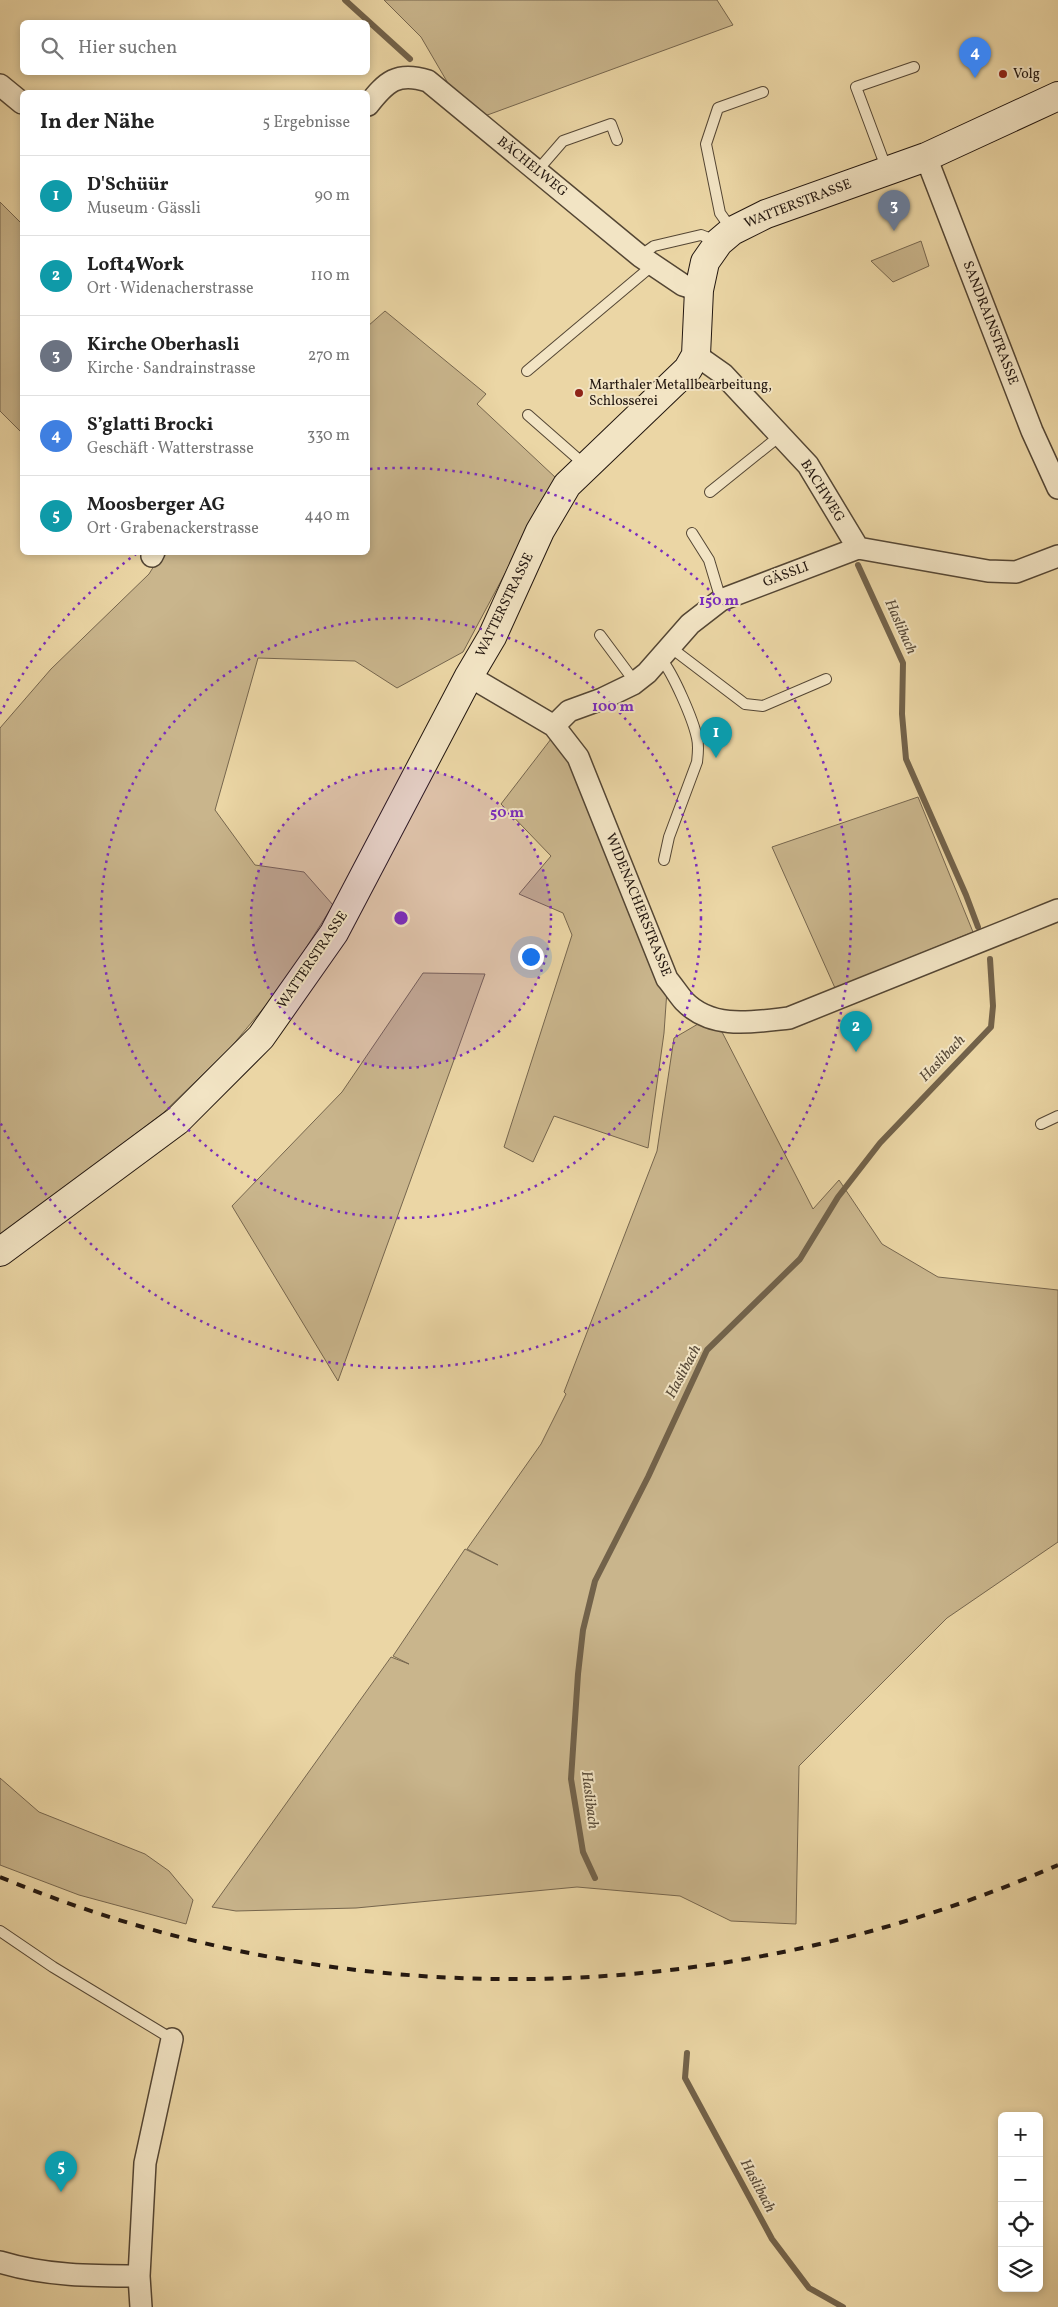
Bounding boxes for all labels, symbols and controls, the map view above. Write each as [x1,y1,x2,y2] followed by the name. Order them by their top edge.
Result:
[20,20,370,75] search box
[38,34,66,62] icon: search
[78,35,177,61] text: Hier suchen
[959,37,991,78] pin: 4
[1013,65,1040,84] place label: Volg
[997,68,1009,80] marker: Volg
[40,108,155,137] text: In der Nähe
[263,112,350,134] text: 5 Ergebnisse
[493,133,571,201] street label: BÄCHELWEG
[87,172,169,198] text: D'Schüür
[741,175,855,233] street label: WATTERSTRASSE
[53,185,59,207] text: 1
[314,185,350,207] text: 90 m
[878,190,910,231] pin: 3
[87,198,201,220] text: Museum · Gässli
[87,252,184,278] text: Loft4Work
[958,258,1022,388] street label: SANDRAINSTRASSE
[52,265,60,287] text: 2
[311,265,350,287] text: 110 m
[87,278,254,300] text: Ort · Widenacherstrasse
[87,332,240,358] text: Kirche Oberhasli
[52,345,60,367] text: 3
[308,345,350,367] text: 270 m
[87,358,256,380] text: Kirche · Sandrainstrasse
[589,376,772,411] place label: Marthaler Metallbearbeitung, Schlosserei
[573,387,585,399] marker: Marthaler Metallbearbeitung, Schlosserei
[87,412,214,438] text: S’glatti Brocki
[51,425,61,447] text: 4
[307,425,350,447] text: 330 m
[87,438,254,460] text: Geschäft · Watterstrasse
[795,456,849,526] street label: BACHWEG
[87,492,225,518] text: Moosberger AG
[52,505,60,527] text: 5
[304,505,350,527] text: 440 m
[87,518,259,540] text: Ort · Grabenackerstrasse
[472,550,538,660] street label: WATTERSTRASSE
[760,558,812,592] street label: GÄSSLI
[699,591,739,612] text: 150 m
[879,596,921,658] water label: Haslibach
[592,697,635,718] text: 100 m
[700,717,732,758] pin: 1
[490,803,524,824] text: 50 m
[600,830,676,980] street label: WIDENACHERSTRASSE
[273,908,353,1012] street label: WATTERSTRASSE
[392,909,410,927] centre of rings
[518,944,544,970] your location
[840,1011,872,1052] pin: 2
[915,1031,971,1087] water label: Haslibach
[661,1341,707,1403] water label: Haslibach
[575,1770,603,1830] water label: Haslibach
[998,2112,1043,2292] map controls
[998,2112,1043,2157] button: +
[45,2151,77,2192] pin: 5
[734,2155,780,2217] water label: Haslibach
[998,2157,1043,2202] button: −
[998,2202,1043,2247] button: locate
[998,2247,1043,2292] button: layers

